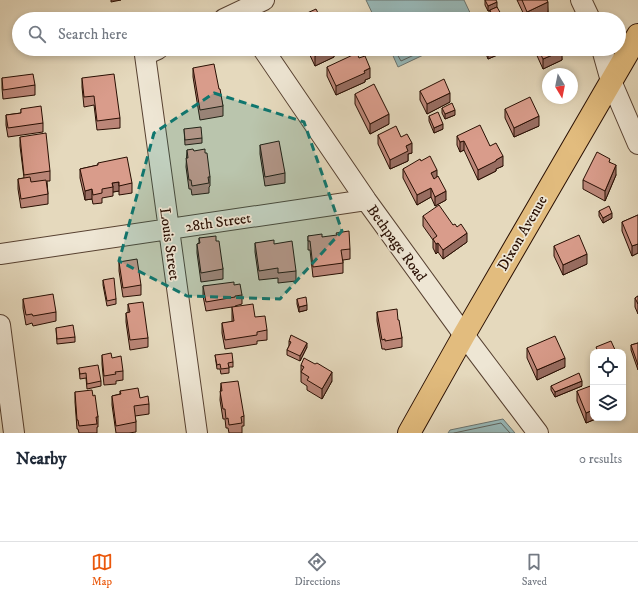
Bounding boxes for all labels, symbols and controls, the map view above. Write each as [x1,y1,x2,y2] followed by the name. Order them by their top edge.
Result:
[12,12,626,56] search box
[26,23,48,45] icon: search
[58,25,127,44] text: Search here
[542,68,578,104] north arrow
[493,192,552,274] street label: Dixon Avenue
[362,201,431,286] street label: Bethpage Road
[155,207,184,282] street label: Louis Street
[184,208,252,237] street label: 28th Street
[590,349,626,421] map controls
[590,349,626,385] button: locate
[590,385,626,421] button: layers
[16,448,66,470] text: Nearby
[579,451,622,467] text: 0 results
[91,551,113,589] tab: Map
[295,551,340,589] tab: Directions
[522,551,547,589] tab: Saved

